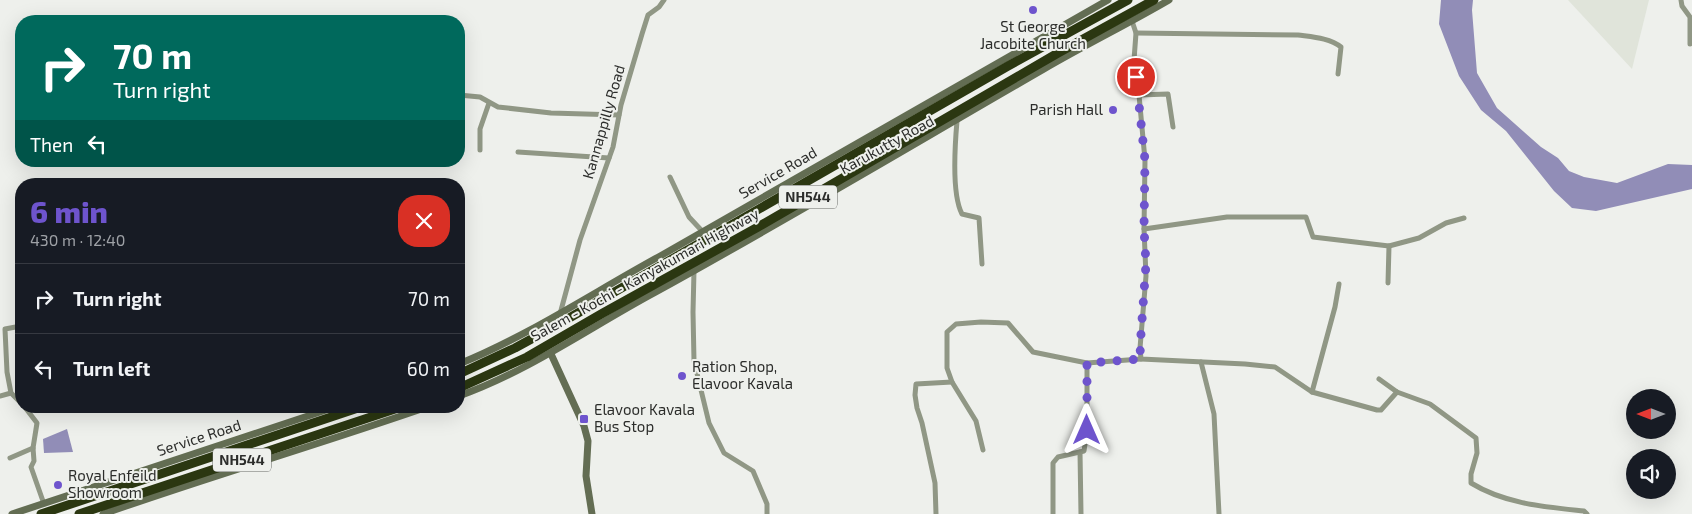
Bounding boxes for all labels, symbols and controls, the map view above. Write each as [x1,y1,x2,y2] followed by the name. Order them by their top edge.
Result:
[1027,4,1039,16] marker: St George Jacobite Church
[980,17,1086,52] place label: St George Jacobite Church
[113,34,192,76] text: 70 m
[30,35,95,100] icon: right
[1115,56,1157,98] pin
[578,63,628,181] street label: Kannappilly Road
[1122,63,1150,91] icon: arrive
[113,76,211,102] text: Turn right
[1029,100,1104,118] place label: Parish Hall
[1107,104,1119,116] marker: Parish Hall
[836,111,937,177] street label: Karukutty Road
[83,130,111,158] icon: left
[30,133,73,156] text: Then
[735,143,820,202] street label: Service Road
[779,186,837,208] road number: NH544
[30,193,108,229] text: 6 min
[398,195,450,247] button: close
[527,204,762,345] street label: Salem - Kochi - Kanyakumari Highway
[30,230,126,249] text: 430 m · 12:40
[30,285,58,313] icon: right
[73,287,161,310] text: Turn right
[408,287,450,310] text: 70 m
[30,355,58,383] icon: left
[73,357,150,380] text: Turn left
[407,357,450,380] text: 60 m
[692,357,793,392] place label: Ration Shop, Elavoor Kavala
[676,370,688,382] marker: Ration Shop, Elavoor Kavala
[1626,389,1676,439] north arrow
[1626,389,1676,499] map controls
[594,400,695,435] place label: Elavoor Kavala Bus Stop
[1060,403,1112,455] position arrow
[578,413,590,425] marker: Elavoor Kavala Bus Stop
[154,415,243,459] street label: Service Road
[213,448,271,472] road number: NH544
[1626,449,1676,499] button: sound
[68,466,157,501] place label: Royal Enfeild Showroom
[52,479,64,491] marker: Royal Enfeild Showroom

